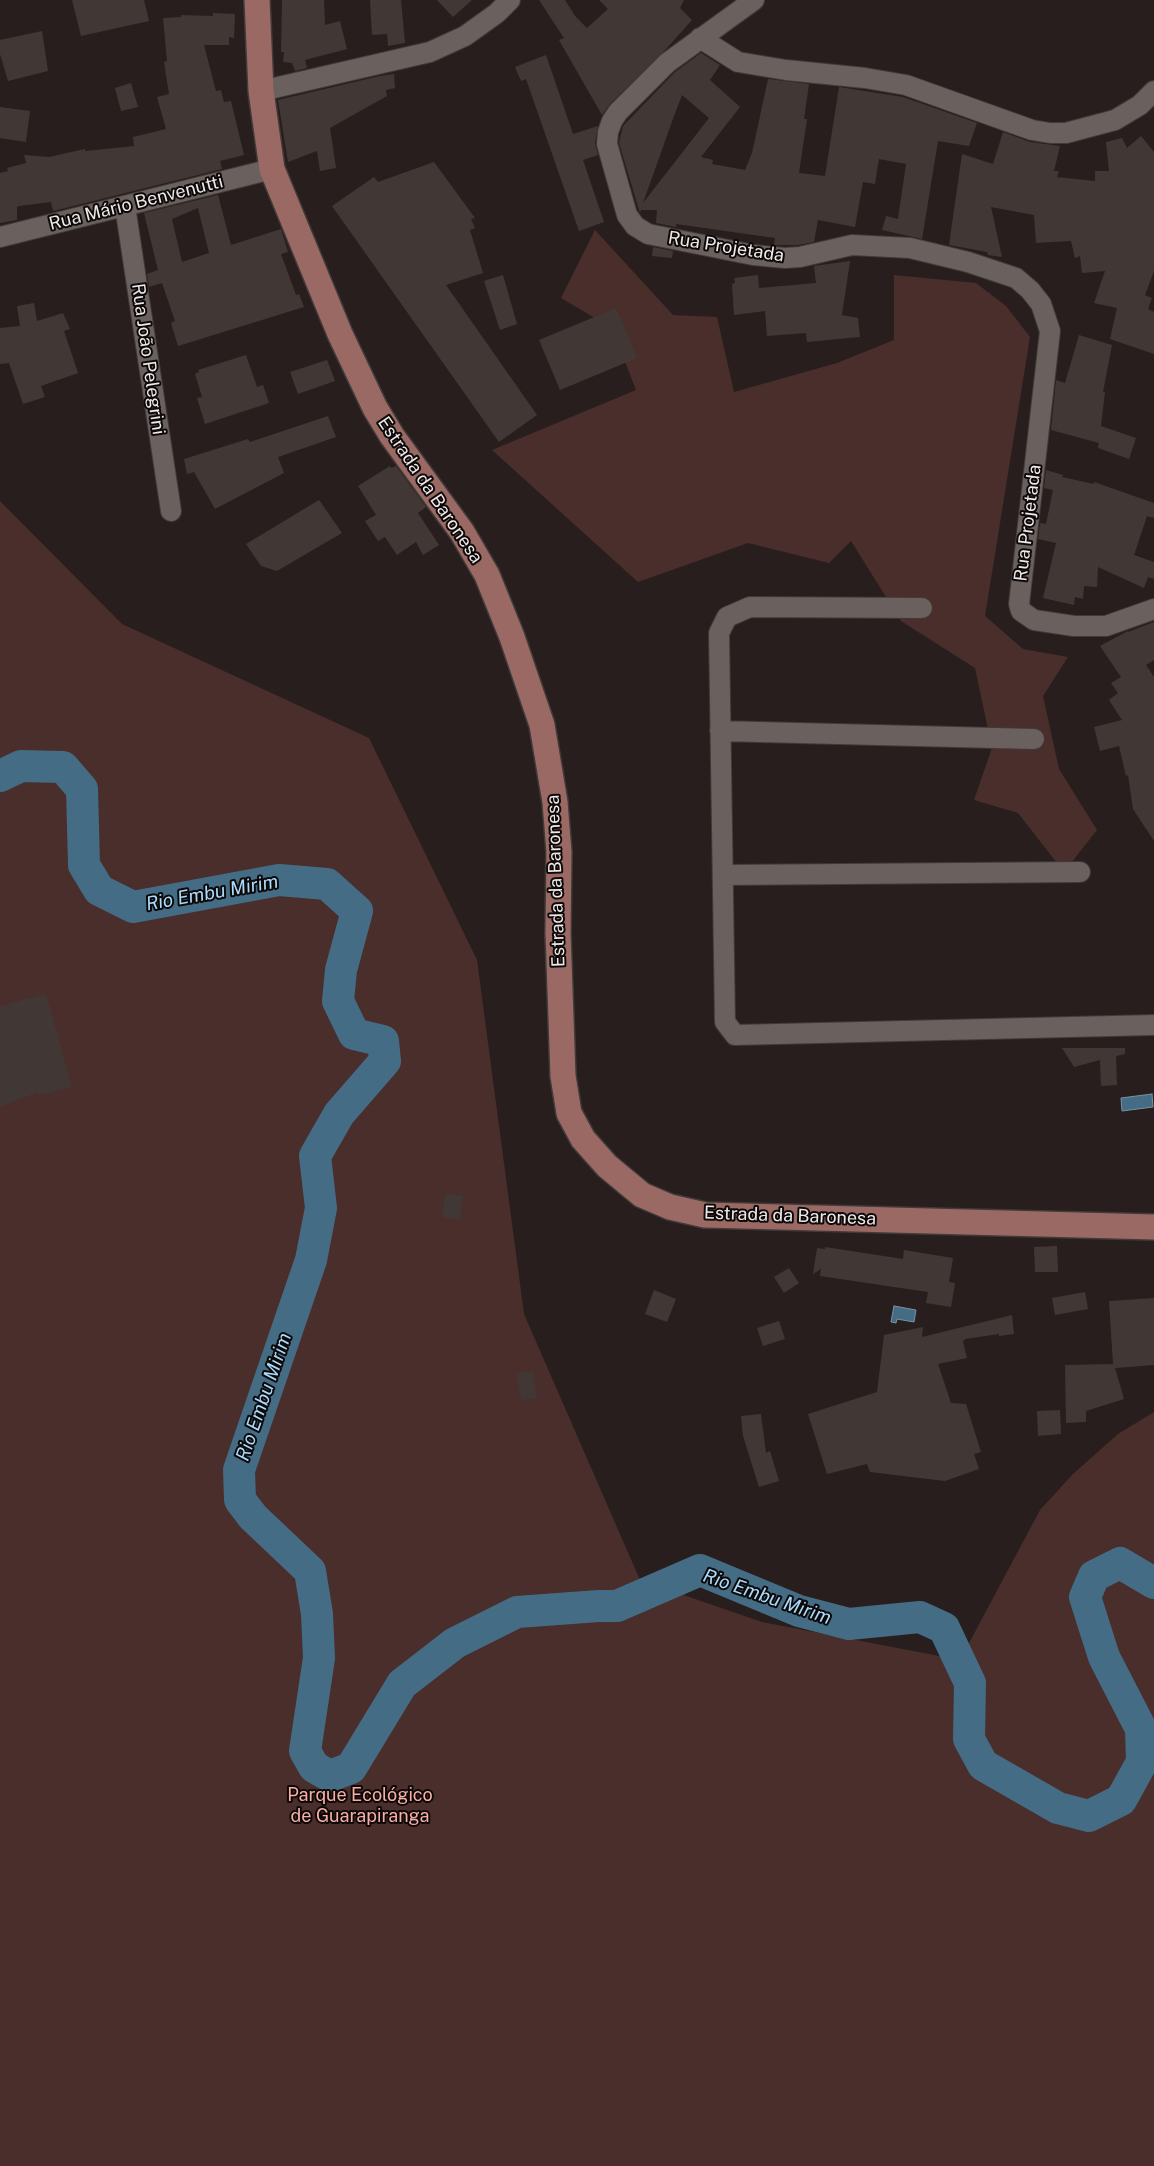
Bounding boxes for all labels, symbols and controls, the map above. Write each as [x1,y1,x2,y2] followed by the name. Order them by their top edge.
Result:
[47,171,225,235] street label: Rua Mário Benvenutti
[666,227,786,267] street label: Rua Projetada
[127,282,169,436] street label: Rua João Pelegrini
[373,412,487,568] street label: Estrada da Baronesa
[1010,463,1046,583] street label: Rua Projetada
[542,794,570,968] street label: Estrada da Baronesa
[144,870,280,916] water label: Rio Embu Mirim
[703,1202,877,1230] street label: Estrada da Baronesa
[231,1330,297,1464] water label: Rio Embu Mirim
[700,1564,834,1630] water label: Rio Embu Mirim
[287,1784,433,1826] park label: Parque Ecológico de Guarapiranga

